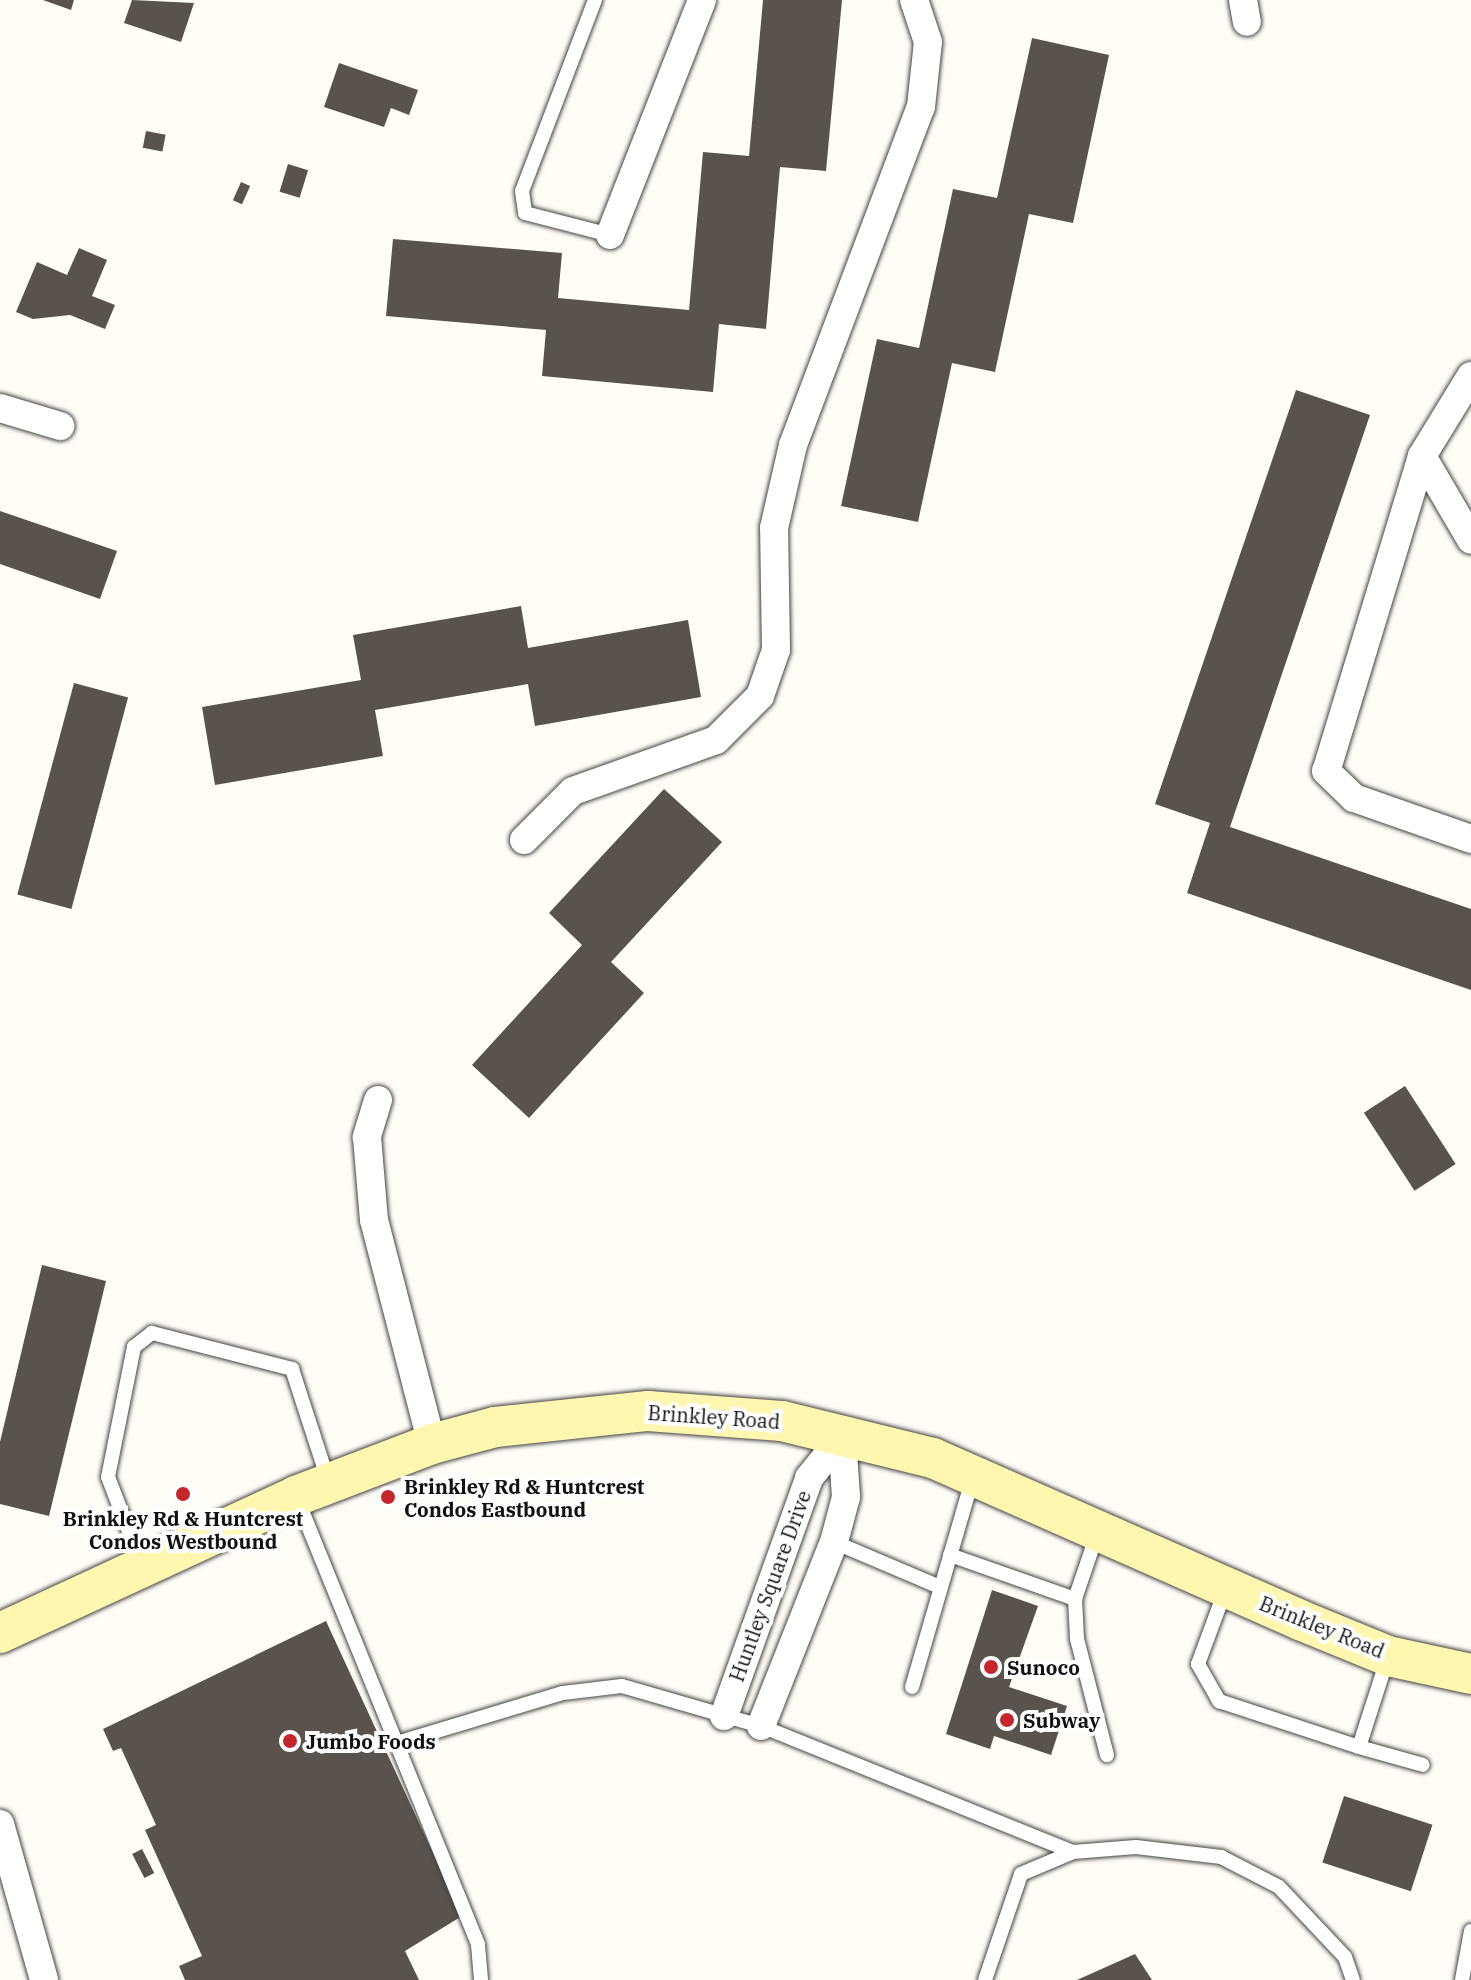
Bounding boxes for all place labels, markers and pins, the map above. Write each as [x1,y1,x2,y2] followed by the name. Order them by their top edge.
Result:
[404,1474,644,1521] place label: Brinkley Rd & Huntcrest Condos Eastbound
[174,1485,192,1503] marker: Brinkley Rd & Huntcrest Condos Westbound
[379,1488,397,1506] marker: Brinkley Rd & Huntcrest Condos Eastbound
[63,1506,303,1553] place label: Brinkley Rd & Huntcrest Condos Westbound
[1007,1655,1080,1679] place label: Sunoco
[982,1658,1000,1676] marker: Sunoco
[1023,1708,1100,1732] place label: Subway
[998,1711,1016,1729] marker: Subway
[306,1729,436,1753] place label: Jumbo Foods
[281,1732,299,1750] marker: Jumbo Foods

